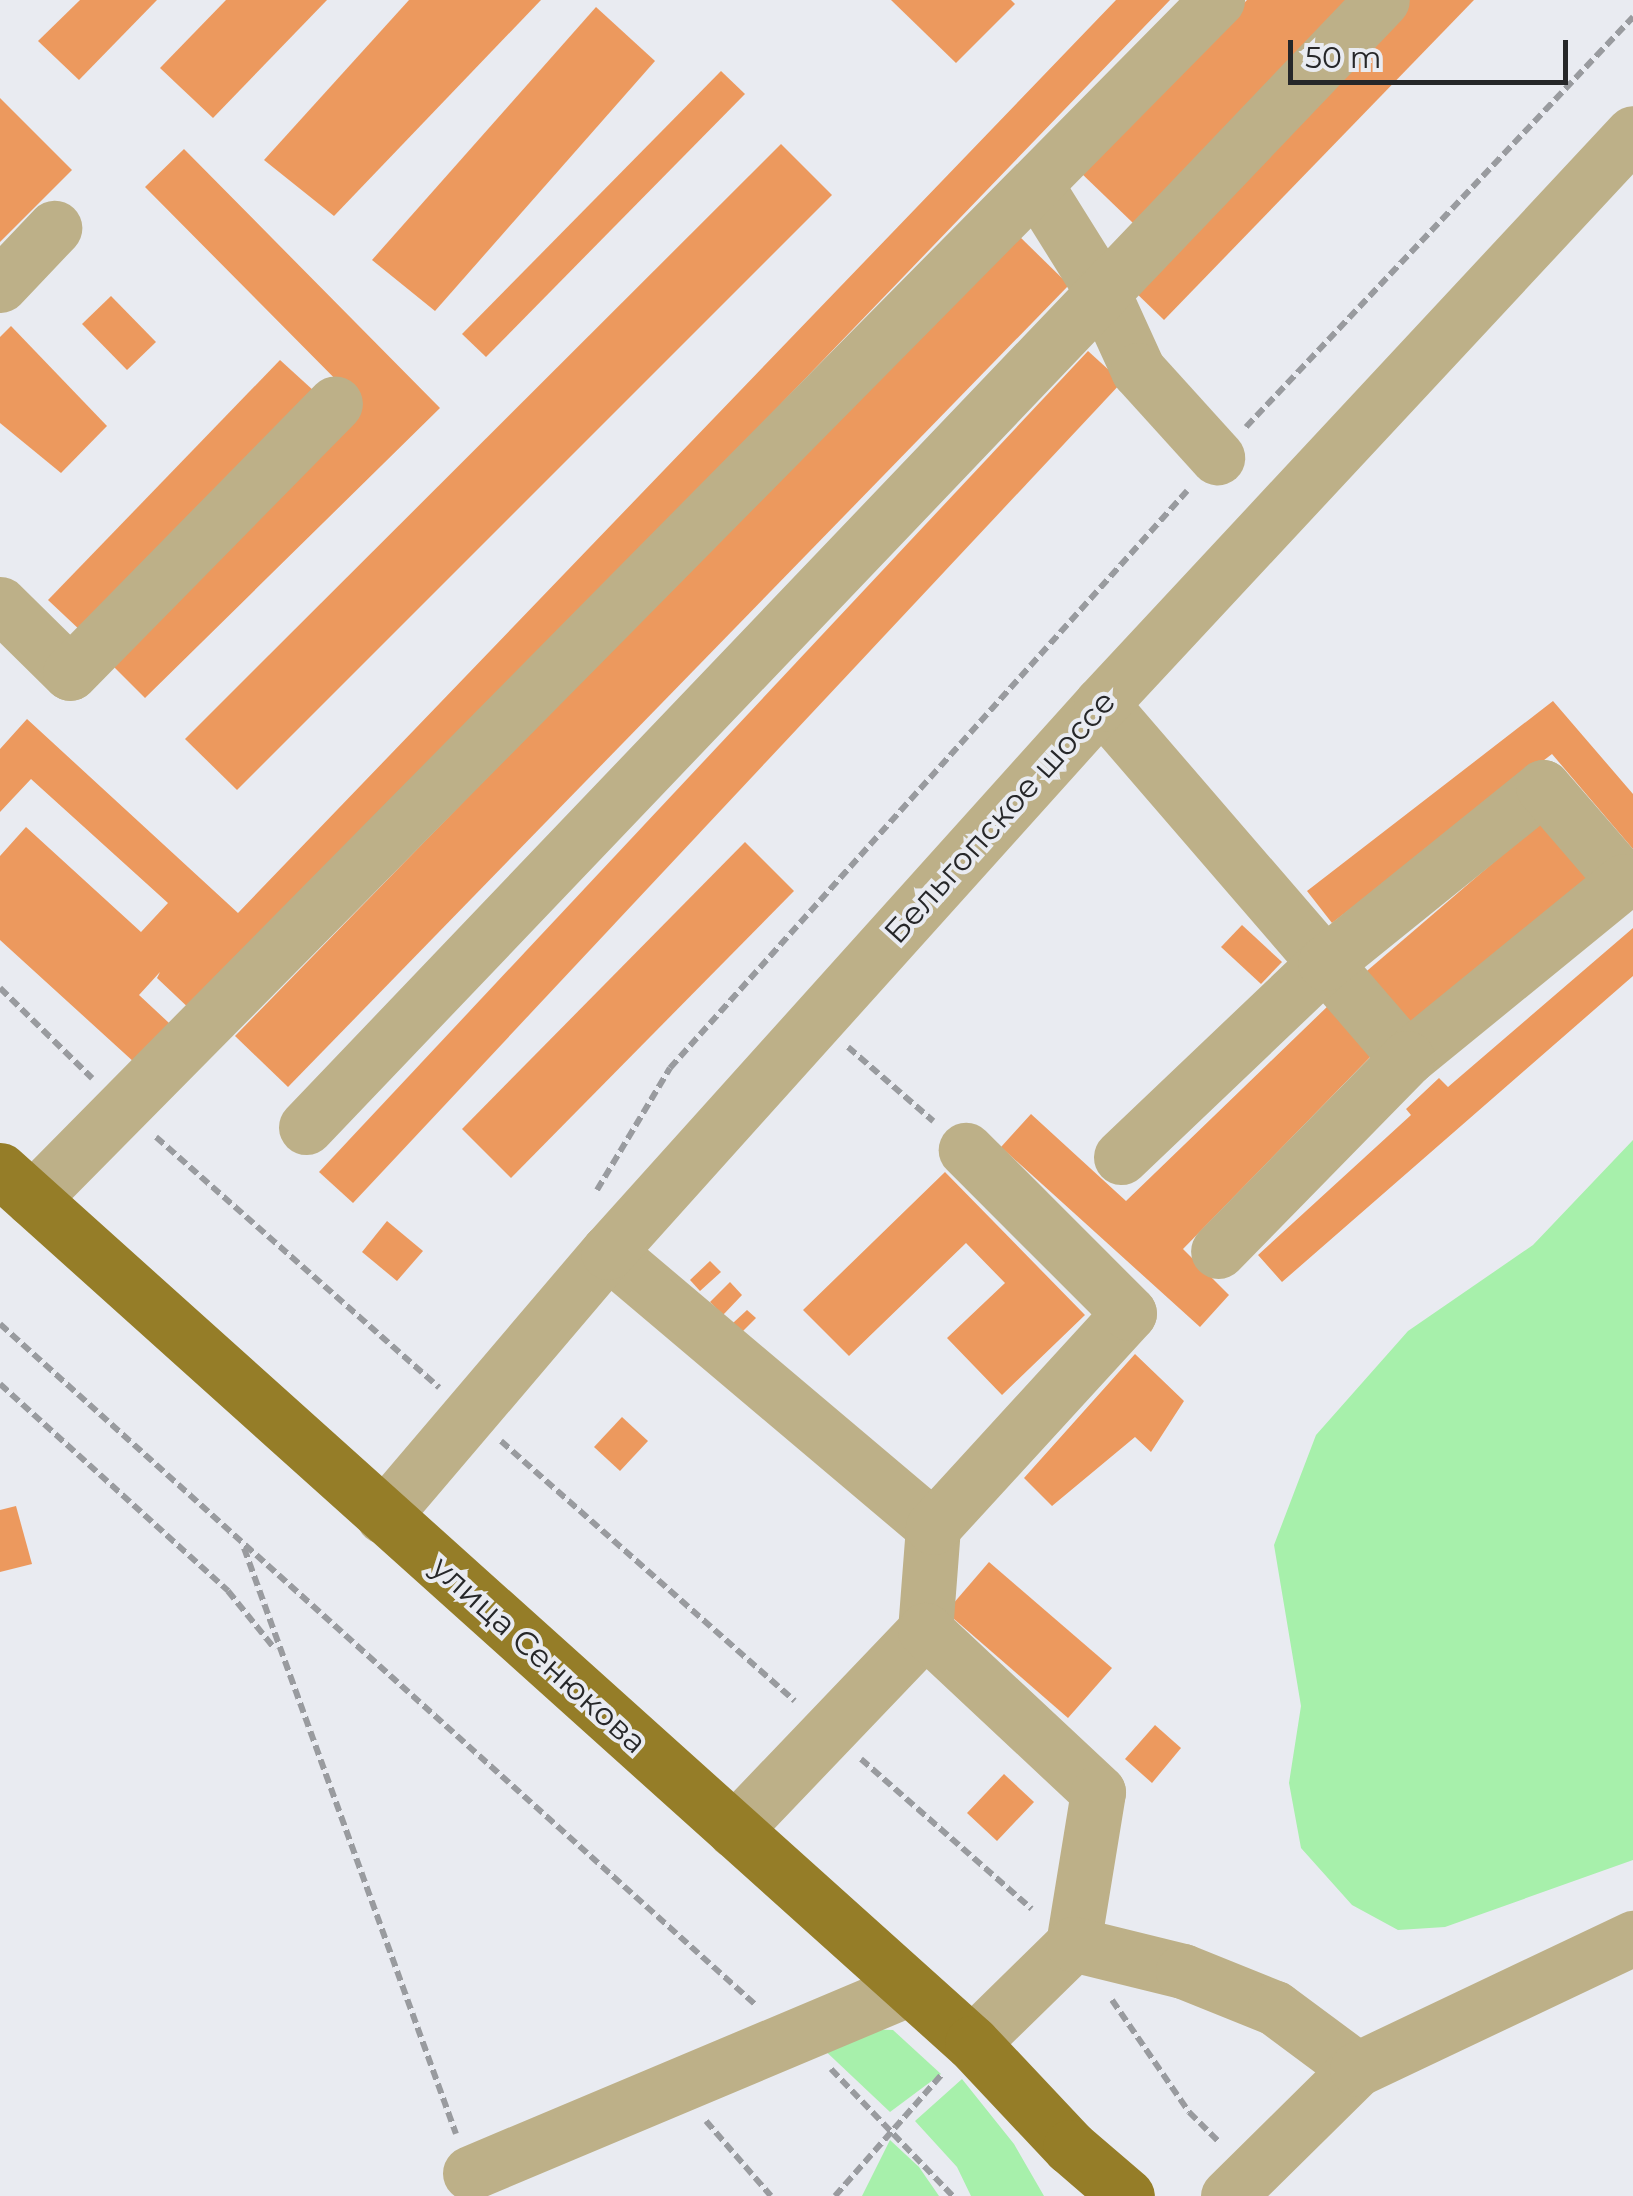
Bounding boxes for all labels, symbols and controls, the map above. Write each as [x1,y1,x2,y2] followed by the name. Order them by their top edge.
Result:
[1293,20,1573,82] scale bar
[1305,39,1382,76] text: 50 m
[876,683,1124,951] street label: Бельгопское шоссе
[424,1548,654,1762] street label: улица Сенюкова

